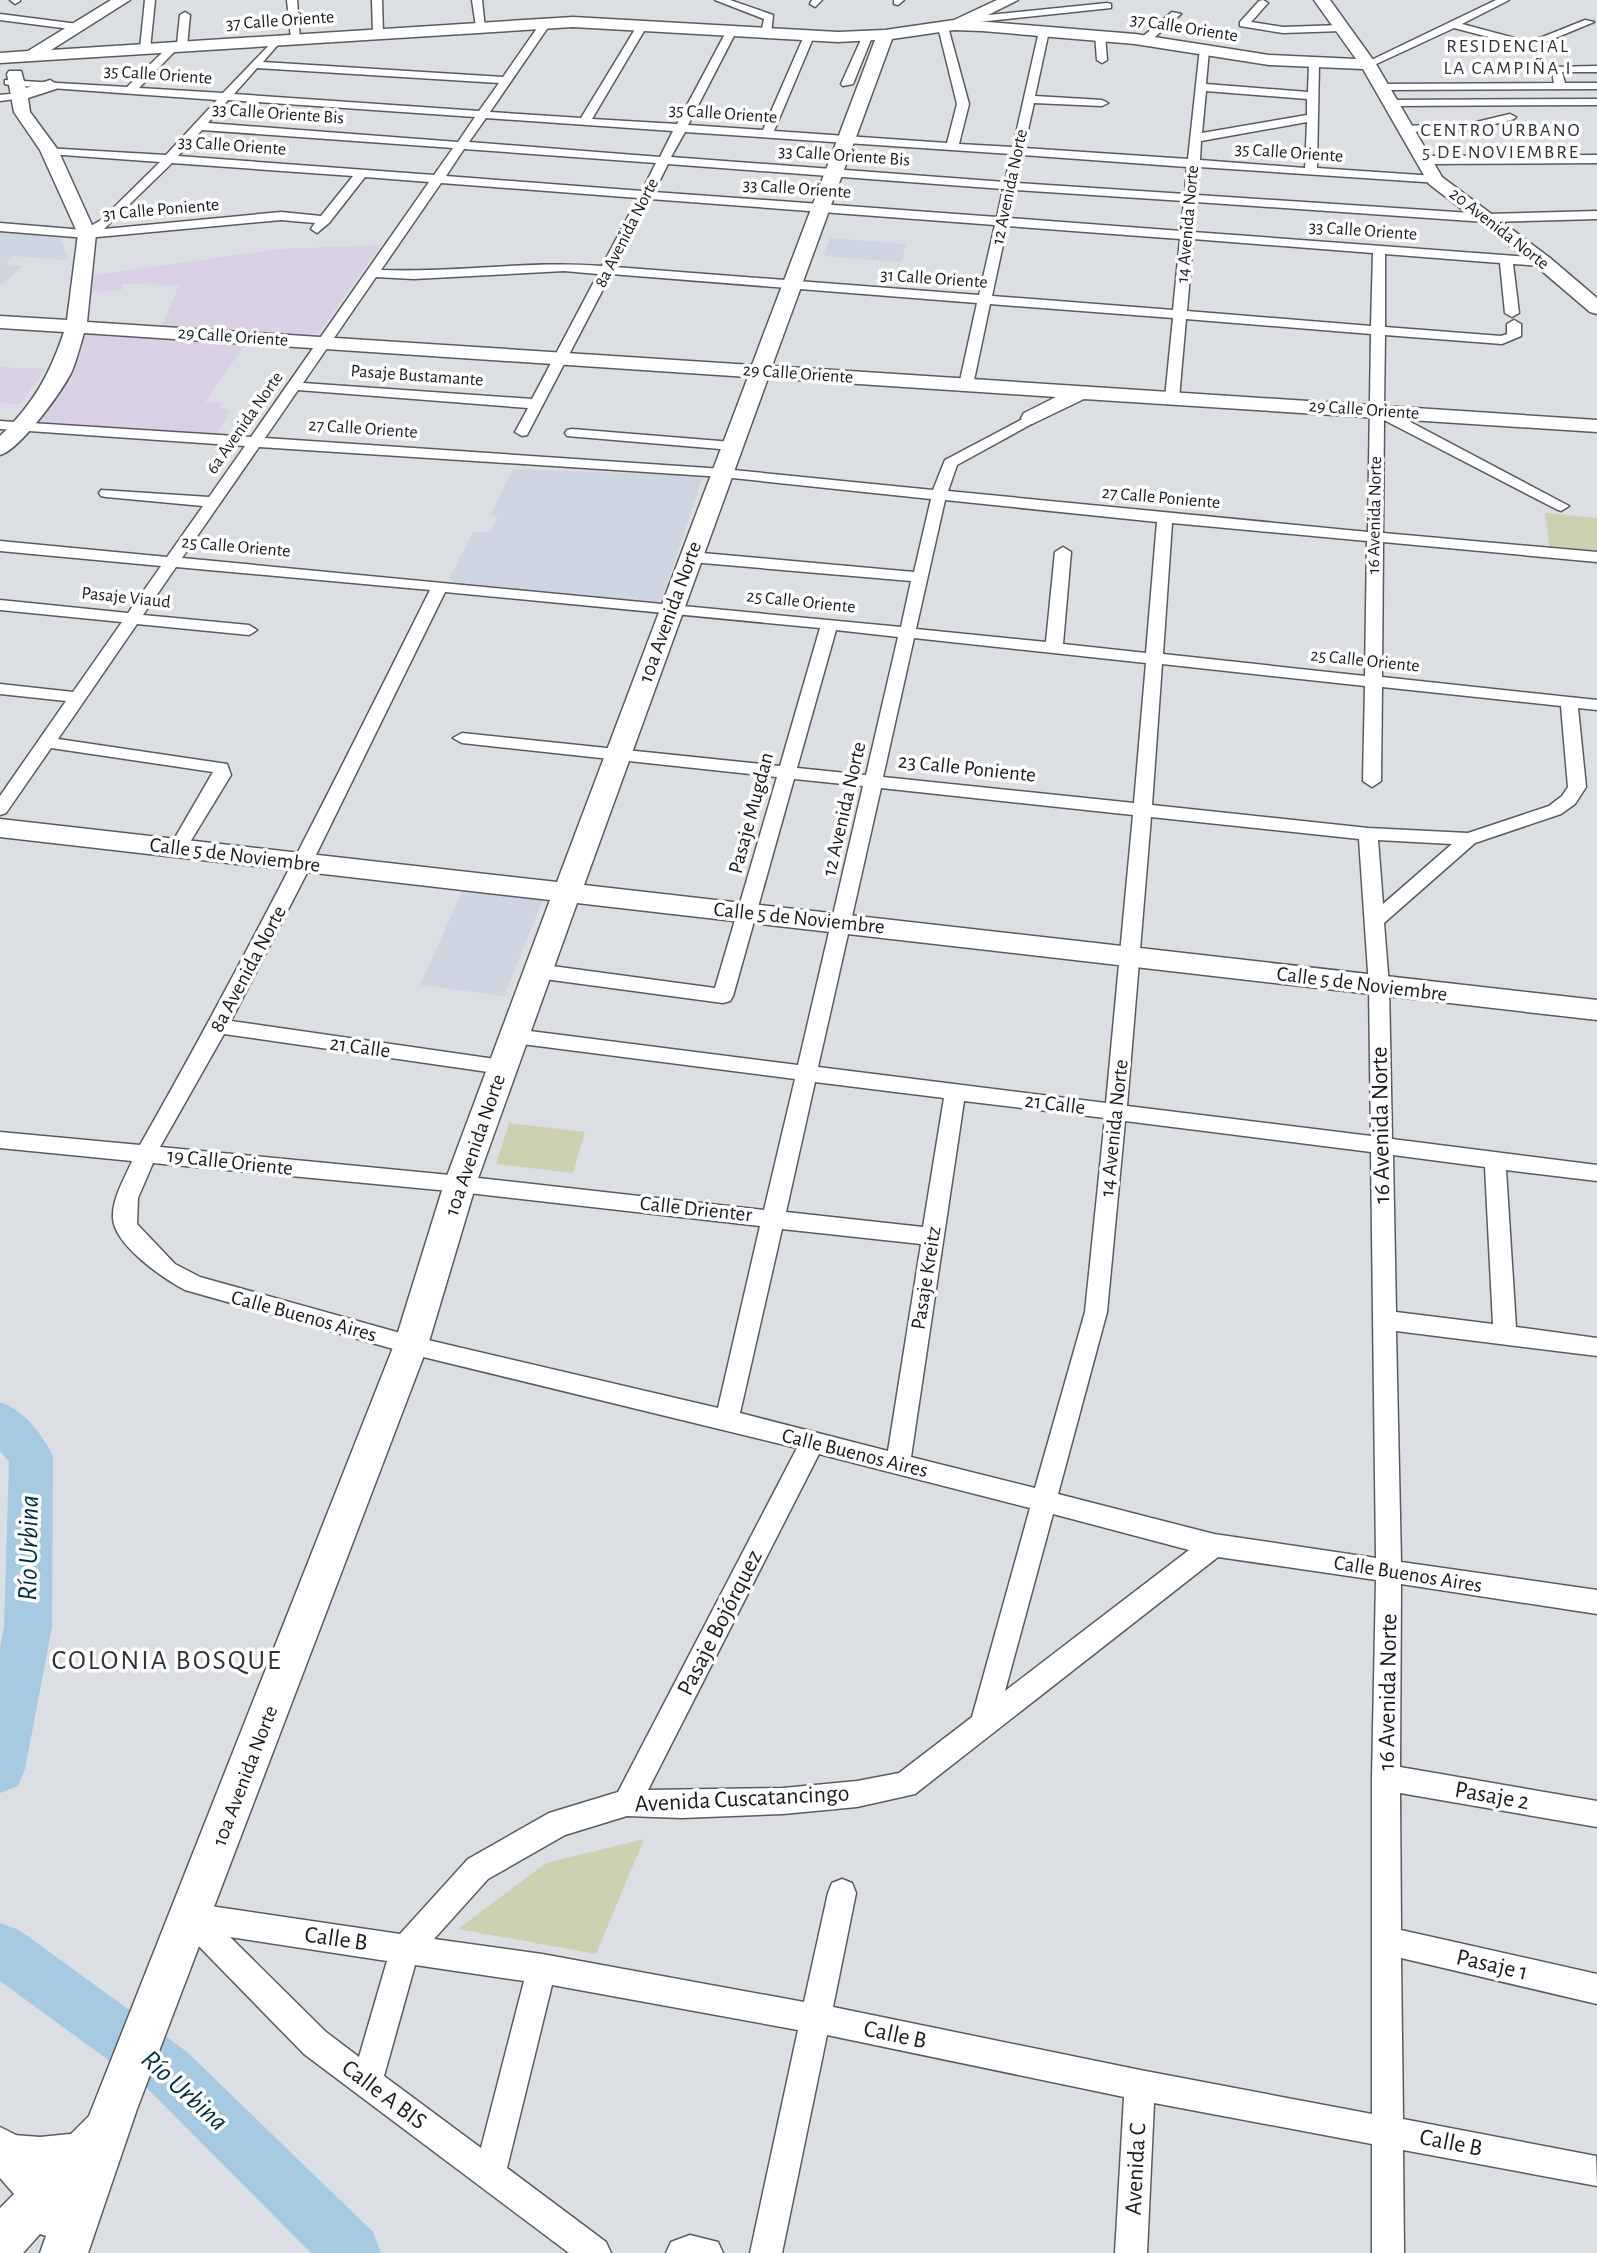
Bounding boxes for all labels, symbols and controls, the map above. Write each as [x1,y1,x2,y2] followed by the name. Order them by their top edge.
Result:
[225,8,335,34] street label: 37 Calle Oriente
[1129,11,1239,45] street label: 37 Calle Oriente
[1443,37,1573,78] district label: RESIDENCIAL LA CAMPIÑA I
[103,62,213,88] street label: 35 Calle Oriente
[211,100,345,128] street label: 33 Calle Oriente Bis
[668,101,778,127] street label: 35 Calle Oriente
[1421,121,1581,162] district label: CENTRO URBANO 5 DE NOVIEMBRE
[989,128,1031,246] street label: 12 Avenida Norte
[177,133,287,159] street label: 33 Calle Oriente
[1234,140,1344,166] street label: 35 Calle Oriente
[777,142,911,170] street label: 33 Calle Oriente Bis
[1174,164,1202,284] street label: 14 Avenida Norte
[592,175,662,291] street label: 8a Avenida Norte
[742,176,852,202] street label: 33 Calle Oriente
[1446,185,1552,273] street label: 20 Avenida Norte
[102,196,220,224] street label: 31 Calle Poniente
[1308,218,1418,244] street label: 33 Calle Oriente
[880,266,988,292] street label: 31 Calle Oriente
[177,324,289,350] street label: 29 Calle Oriente
[742,361,854,387] street label: 29 Calle Oriente
[350,362,484,390] street label: Pasaje Bustamante
[203,369,287,477] street label: 6a Avenida Norte
[1308,397,1420,423] street label: 29 Calle Oriente
[308,416,418,442] street label: 27 Calle Oriente
[1365,456,1385,574] street label: 16 Avenida Norte
[1101,484,1221,512] street label: 27 Calle Poniente
[181,533,291,561] street label: 25 Calle Oriente
[635,539,705,685] street label: 10a Avenida Norte
[81,584,171,612] street label: Pasaje Viaud
[746,587,856,617] street label: 25 Calle Oriente
[1310,646,1420,676] street label: 25 Calle Oriente
[818,740,870,878] street label: 12 Avenida Norte
[725,750,777,876] street label: Pasaje Mugdan
[897,750,1037,786] street label: 23 Calle Poniente
[148,834,322,876] street label: Calle 5 de Noviembre
[712,899,886,937] street label: Calle 5 de Noviembre
[206,902,290,1036] street label: 8a Avenida Norte
[1275,963,1449,1005] street label: Calle 5 de Noviembre
[328,1032,392,1062] street label: 21 Calle
[1368,1046,1394,1204] street label: 16 Avenida Norte
[1096,1058,1132,1198] street label: 14 Avenida Norte
[441,1071,509,1219] street label: 10a Avenida Norte
[1023,1090,1087,1118] street label: 21 Calle
[166,1145,294,1179] street label: 19 Calle Oriente
[639,1193,753,1225] street label: Calle Drienter
[907,1225,945,1331] street label: Pasaje Kreitz
[229,1286,379,1346] street label: Calle Buenos Aires
[780,1425,930,1481] street label: Calle Buenos Aires
[14,1495,44,1601] water label: Río Urbina
[673,1546,767,1700] street label: Pasaje Bojórquez
[1332,1552,1484,1596] street label: Calle Buenos Aires
[1375,1613,1401,1771] street label: 16 Avenida Norte
[51,1647,283,1675] district label: COLONIA BOSQUE
[209,1703,281,1849] street label: 10a Avenida Norte
[1453,1778,1531,1814] street label: Pasaje 2
[634,1781,850,1817] street label: Avenida Cuscatancingo
[303,1923,369,1955] street label: Calle B
[1454,1945,1530,1985] street label: Pasaje 1
[862,2017,928,2053] street label: Calle B
[135,2045,233,2137] water label: Río Urbina
[337,2056,431,2134] street label: Calle A BIS
[1122,2122,1150,2216] street label: Avenida C
[1418,2125,1484,2161] street label: Calle B

